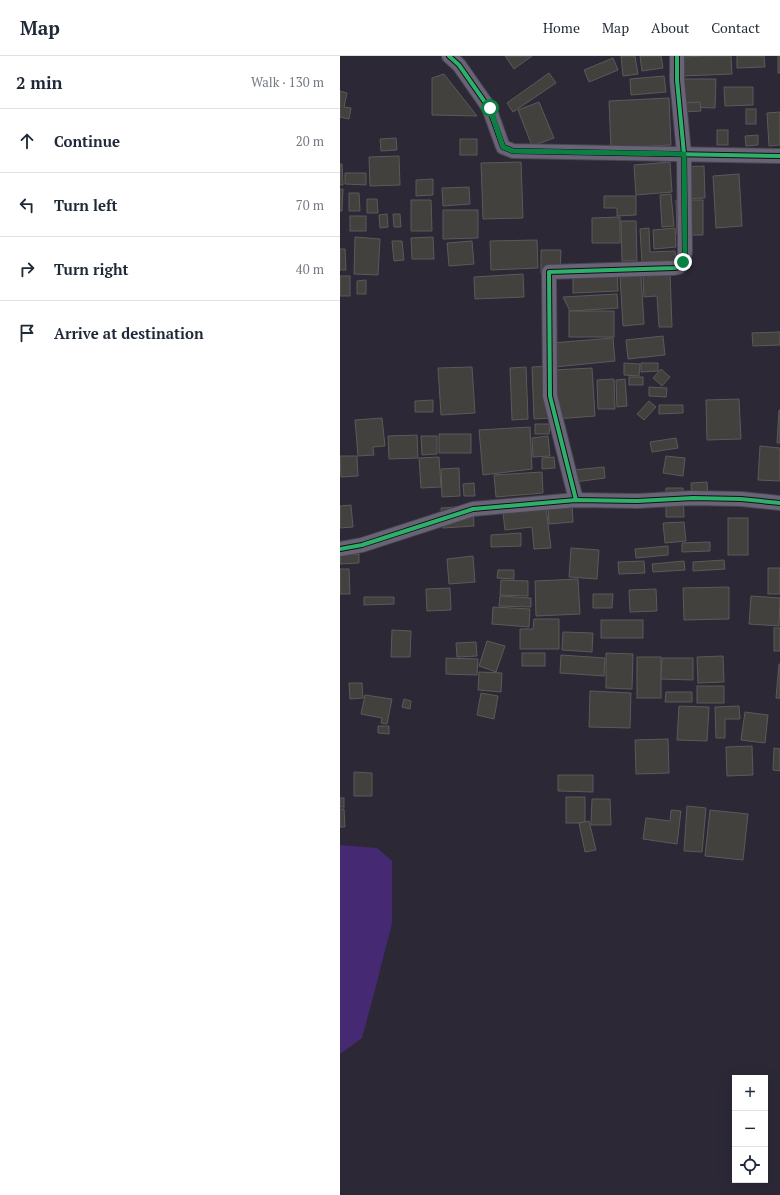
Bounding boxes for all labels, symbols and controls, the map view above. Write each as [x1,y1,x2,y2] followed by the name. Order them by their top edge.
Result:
[20,15,60,40] text: Map
[543,18,580,37] text: Home
[602,18,629,37] text: Map
[651,18,689,37] text: About
[711,18,760,37] text: Contact
[16,71,63,94] text: 2 min
[251,73,324,91] text: Walk · 130 m
[481,99,499,117] route start
[16,130,38,152] icon: ahead
[54,131,120,151] text: Continue
[296,132,324,150] text: 20 m
[16,194,38,216] icon: left
[54,195,118,215] text: Turn left
[296,196,324,214] text: 70 m
[674,253,692,271] route end
[16,258,38,280] icon: right
[54,259,129,279] text: Turn right
[296,260,324,278] text: 40 m
[16,322,38,344] icon: arrive
[54,323,204,343] text: Arrive at destination
[732,1075,768,1183] map controls
[732,1075,768,1111] button: +
[732,1111,768,1147] button: −
[732,1147,768,1183] button: locate

